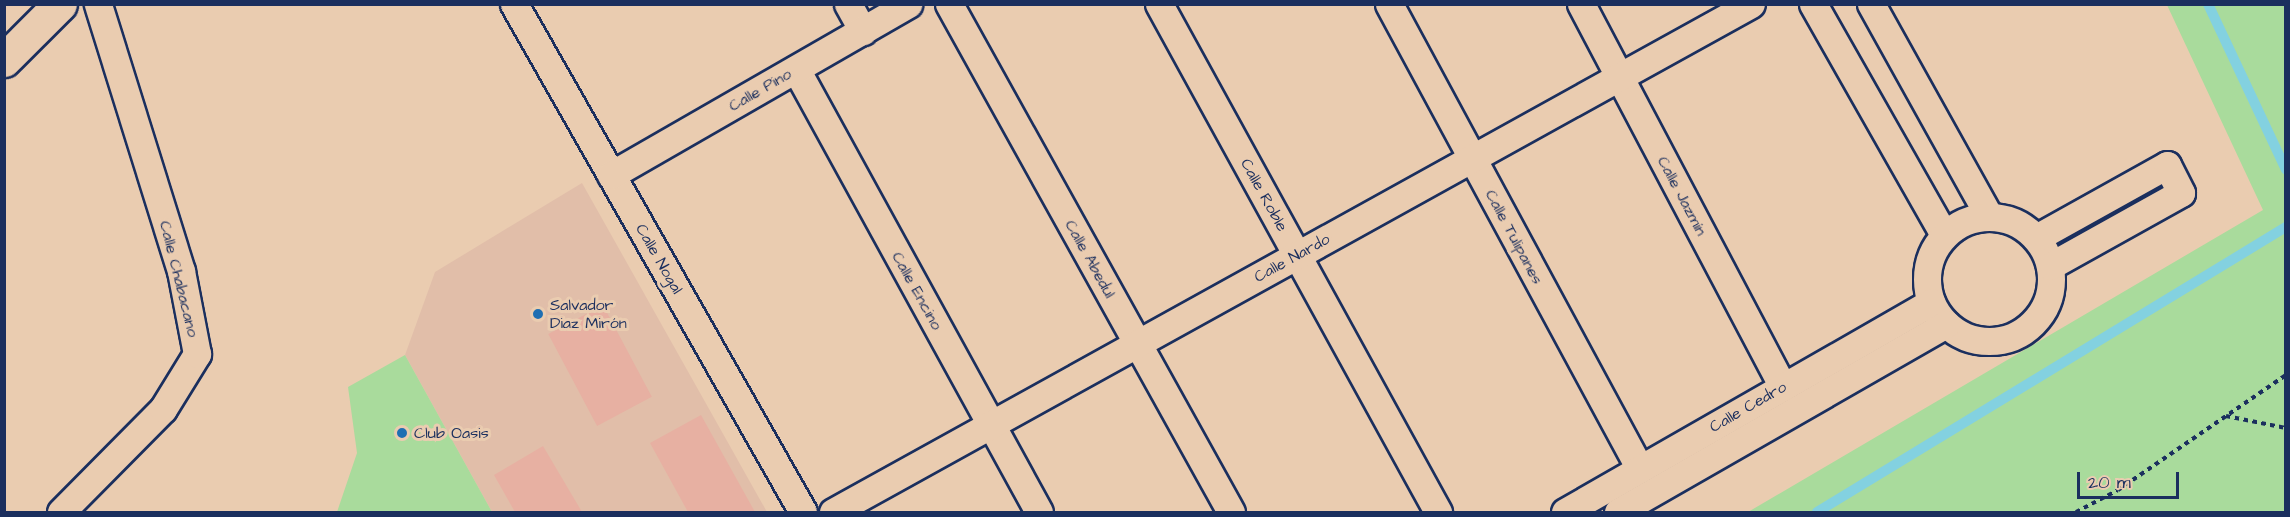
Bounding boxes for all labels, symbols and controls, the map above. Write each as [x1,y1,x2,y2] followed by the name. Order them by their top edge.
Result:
[725,64,795,116] street label: Calle Pino
[1653,153,1711,239] street label: Calle Jazmín
[1236,155,1292,235] street label: Calle Roble
[1481,186,1547,288] street label: Calle Tulipanes
[1061,217,1119,301] street label: Calle Abedul
[155,219,203,339] street label: Calle Chabacano
[631,221,687,297] street label: Calle Nogal
[1251,229,1333,287] street label: Calle Nardo
[888,248,946,334] street label: Calle Encino
[550,295,627,333] place label: Salvador Diaz Mirón
[531,307,545,321] marker: Salvador Diaz Mirón
[1706,377,1790,437] street label: Calle Cedro
[414,423,489,443] place label: Club Oasis
[395,426,409,440] marker: Club Oasis
[2080,460,2182,498] scale bar
[2088,470,2131,495] text: 20 m

